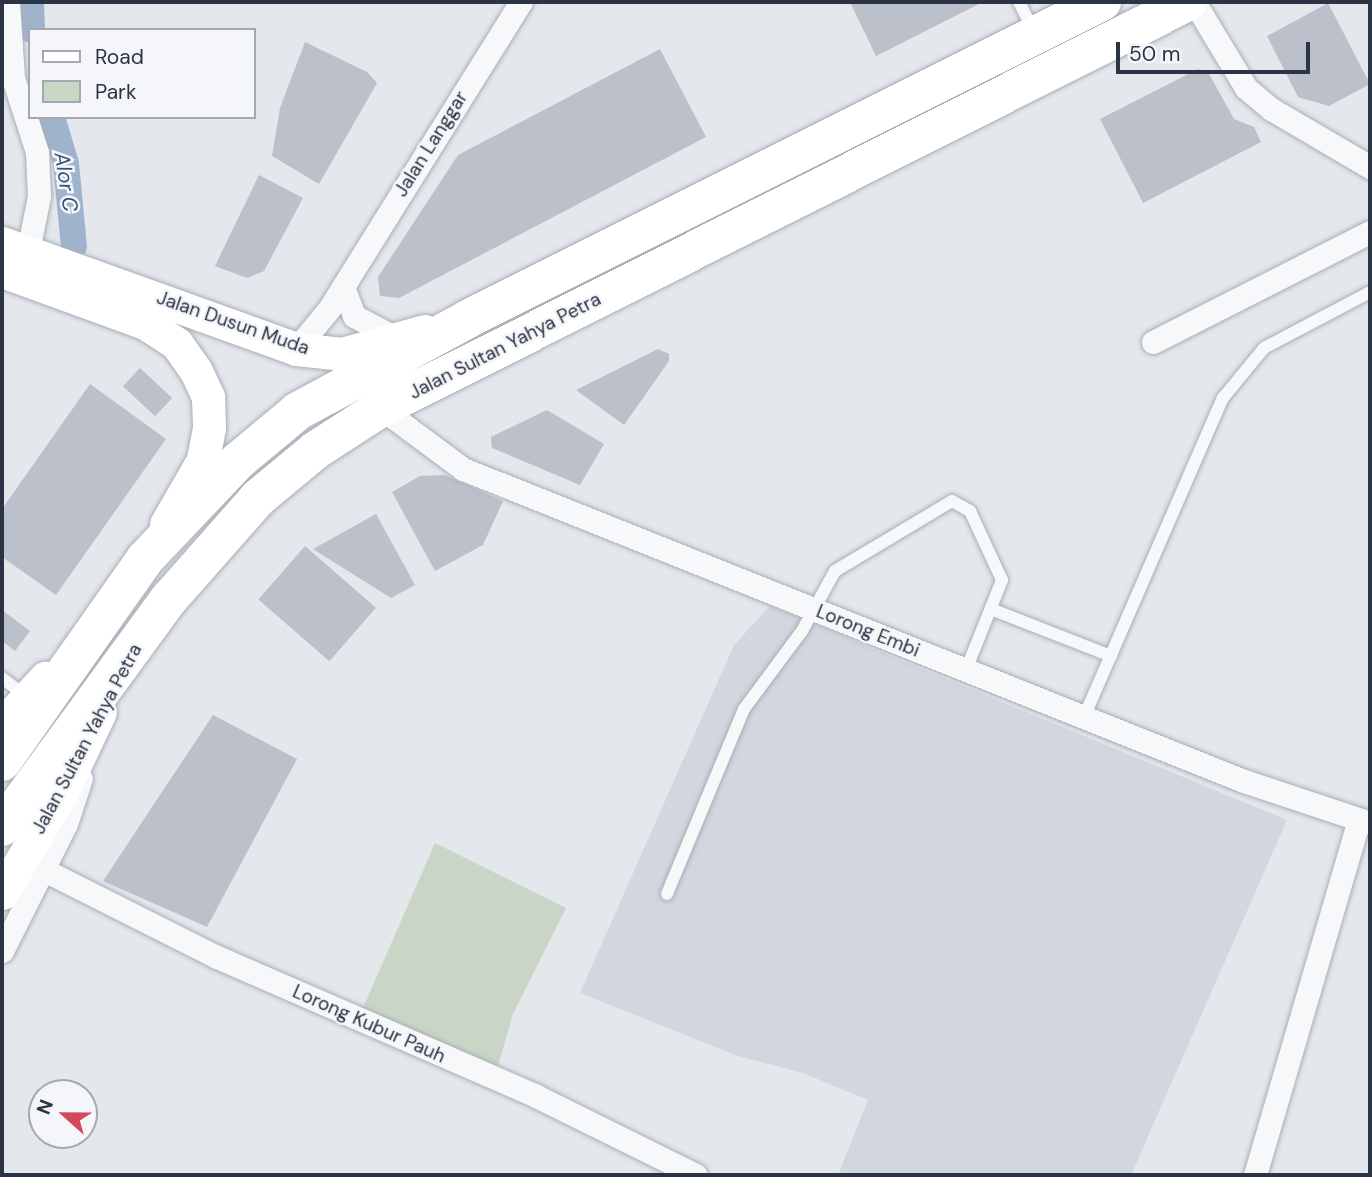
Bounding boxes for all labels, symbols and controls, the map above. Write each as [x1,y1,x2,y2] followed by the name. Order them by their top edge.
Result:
[28,28,256,119] legend
[1120,28,1314,72] scale bar
[1129,40,1180,68] text: 50 m
[95,43,144,71] text: Road
[95,78,136,106] text: Park
[389,87,473,201] street label: Jalan Langgar
[49,150,83,214] water label: Alor C
[154,286,312,360] street label: Jalan Dusun Muda
[405,288,605,404] street label: Jalan Sultan Yahya Petra
[813,600,923,662] street label: Lorong Embi
[27,640,147,838] street label: Jalan Sultan Yahya Petra
[289,980,449,1068] street label: Lorong Kubur Pauh
[28,1079,98,1149] north arrow
[31,1096,59,1118] text: N

